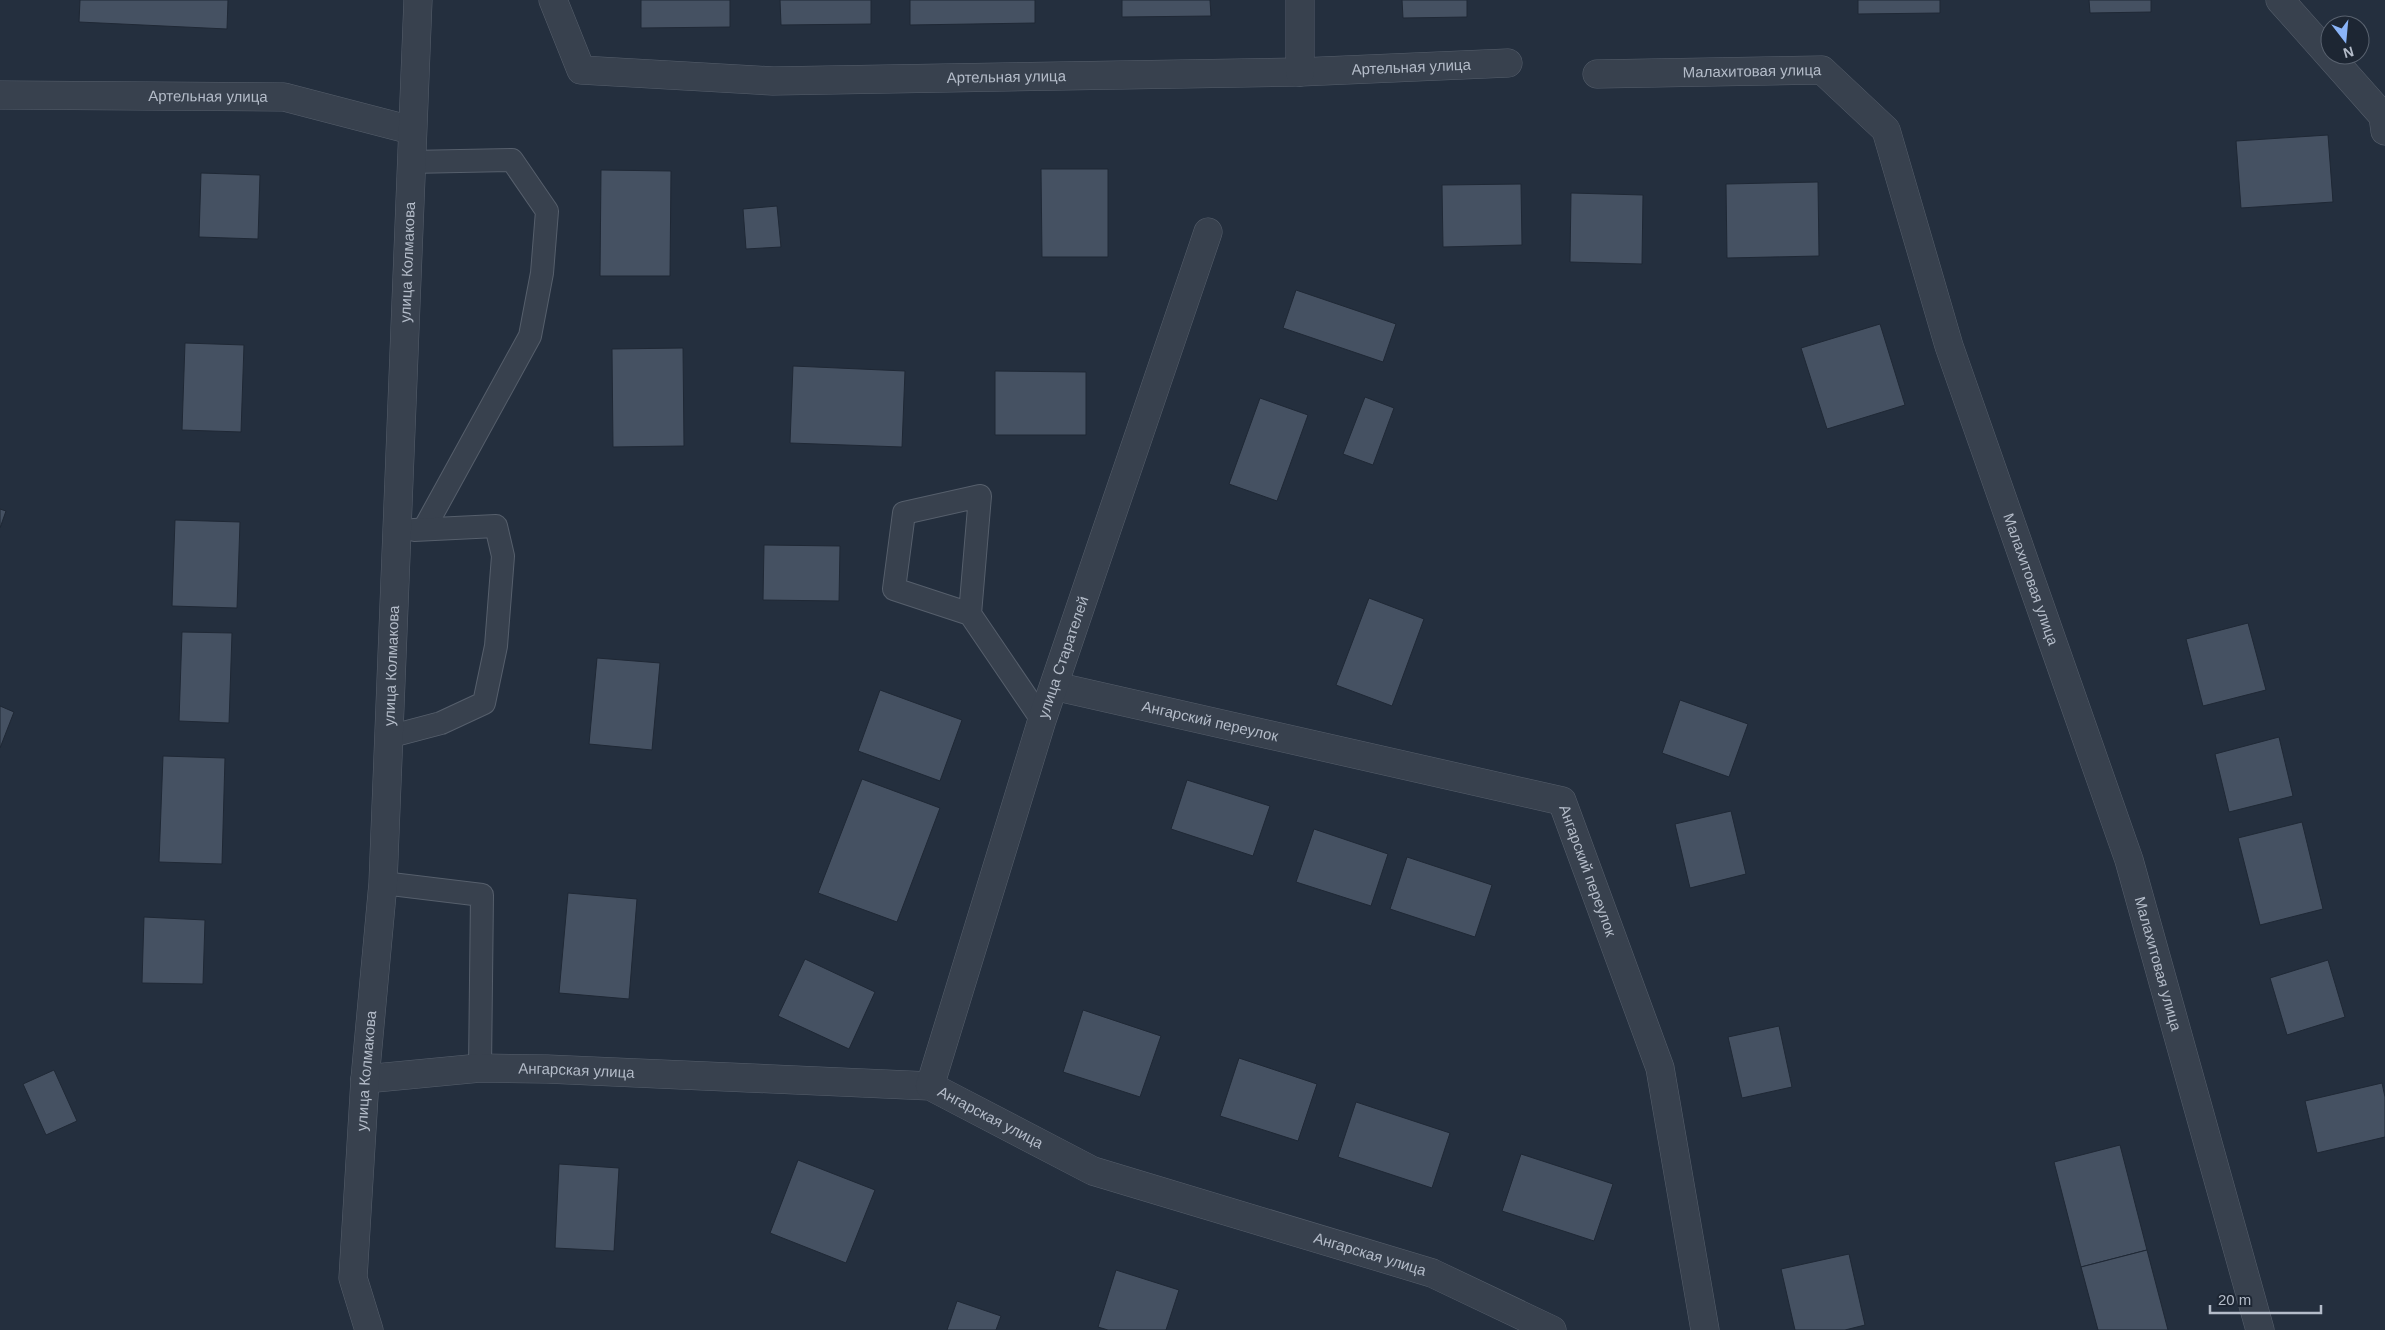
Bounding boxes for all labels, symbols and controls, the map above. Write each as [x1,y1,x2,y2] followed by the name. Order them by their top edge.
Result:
[2320,15,2370,65] north arrow
[2342,43,2356,62] text: N
[1351,56,1472,78] street label: Артельная улица
[1682,61,1822,80] street label: Малахитовая улица
[946,67,1067,86] street label: Артельная улица
[148,87,268,105] street label: Артельная улица
[396,201,418,323] street label: улица Колмакова
[2000,511,2062,648] street label: Малахитовая улица
[1034,594,1091,720] street label: улица Старателей
[380,604,402,726] street label: улица Колмакова
[1140,697,1280,745] street label: Ангарский переулок
[1556,802,1620,939] street label: Ангарский переулок
[2132,894,2185,1033] street label: Малахитовая улица
[353,1009,379,1132] street label: улица Колмакова
[518,1060,636,1081] street label: Ангарская улица
[935,1083,1047,1152] street label: Ангарская улица
[1312,1229,1429,1279] street label: Ангарская улица
[2210,1282,2321,1314] scale bar
[2218,1291,2251,1308] text: 20 m

